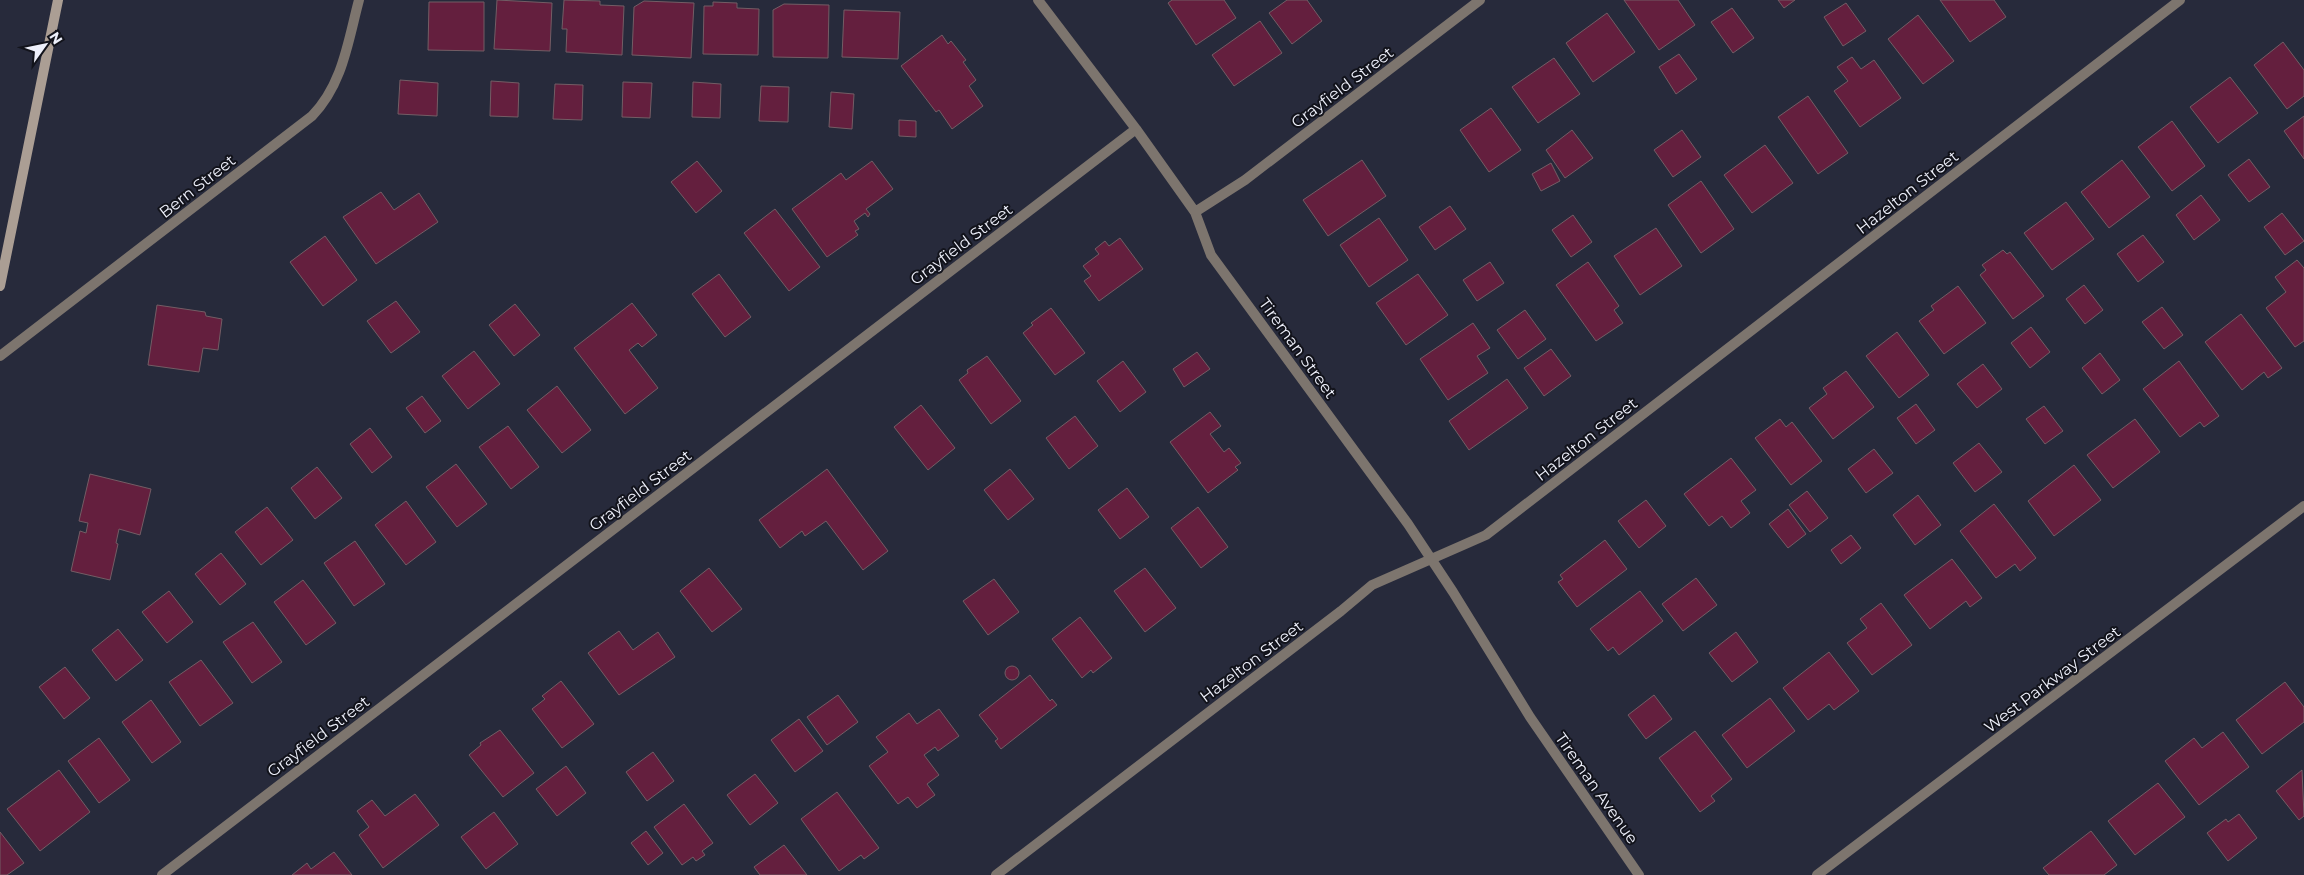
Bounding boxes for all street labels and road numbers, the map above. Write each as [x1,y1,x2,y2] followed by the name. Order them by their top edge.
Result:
[1287,42,1398,132] street label: Grayfield Street
[1853,146,1962,238] street label: Hazelton Street
[155,150,240,222] street label: Bern Street
[906,199,1017,289] street label: Grayfield Street
[1255,295,1341,402] street label: Tireman Street
[1532,393,1641,485] street label: Hazelton Street
[585,445,696,535] street label: Grayfield Street
[1196,616,1307,706] street label: Hazelton Street
[1981,622,2124,737] street label: West Parkway Street
[263,691,374,781] street label: Grayfield Street
[1551,729,1642,847] street label: Tireman Avenue

